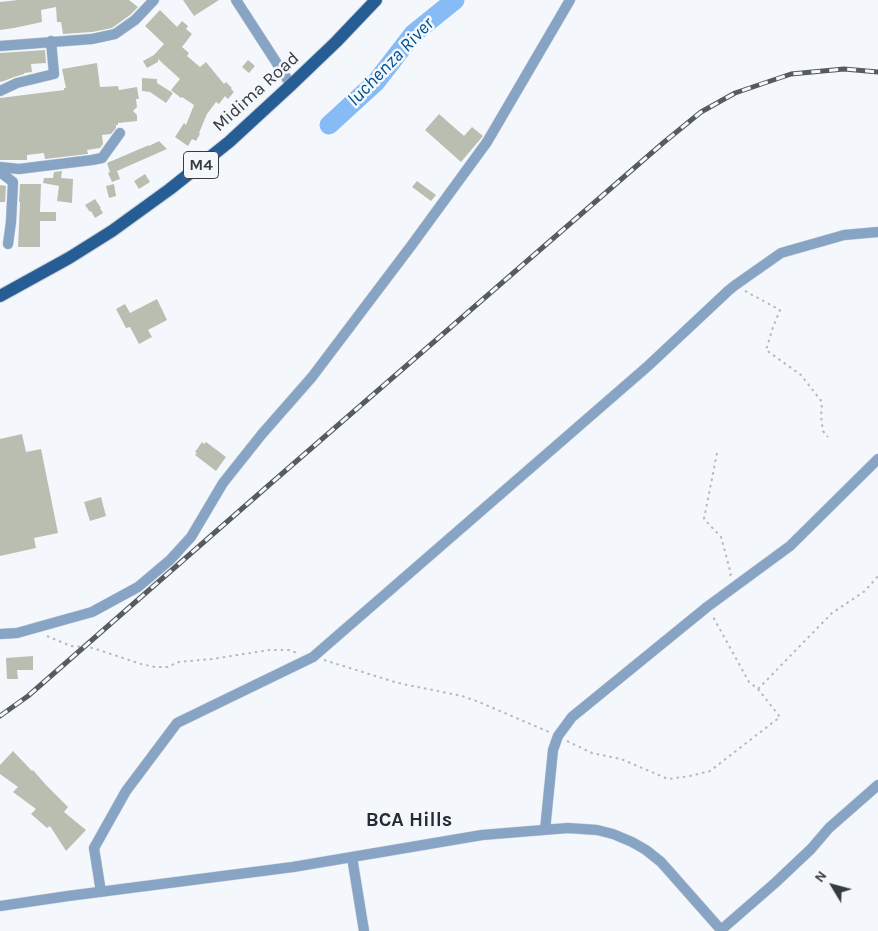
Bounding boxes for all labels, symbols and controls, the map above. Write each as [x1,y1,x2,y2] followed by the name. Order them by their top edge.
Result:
[343,13,439,111] water label: luchenza River
[208,47,304,137] street label: Midima Road
[184,152,218,178] road number: M4
[366,808,452,832] district label: BCA Hills
[808,861,858,911] north arrow
[811,868,830,886] text: N

